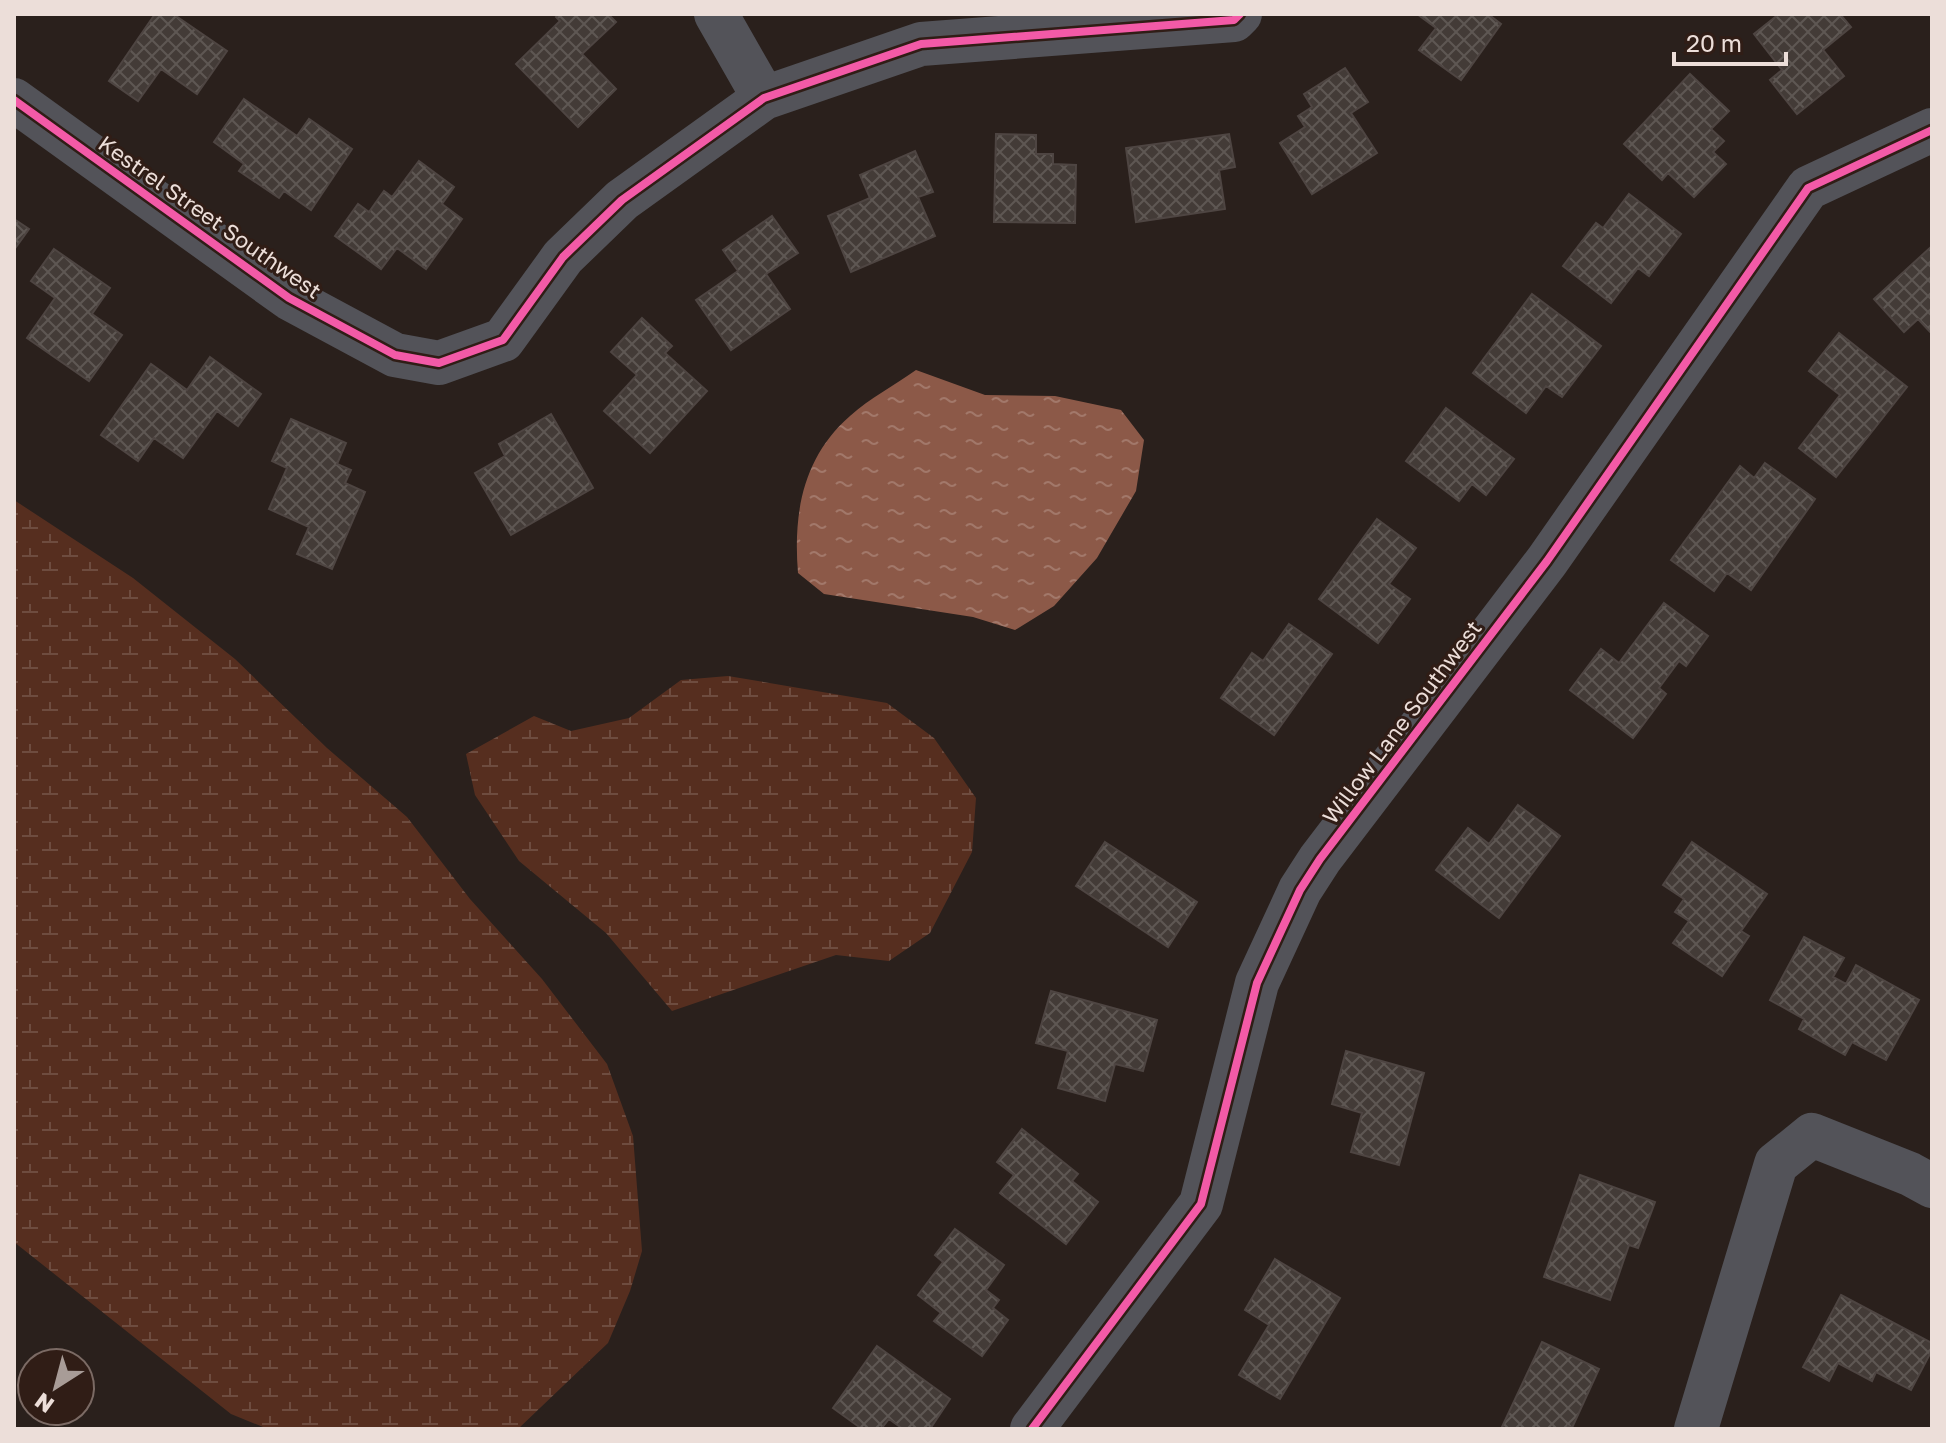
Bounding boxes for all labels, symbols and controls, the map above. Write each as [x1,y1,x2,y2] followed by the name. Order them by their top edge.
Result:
[1674,16,1786,66] scale bar
[1686,28,1742,57] text: 20 m
[94,129,327,304] street label: Kestrel Street Southwest
[1316,615,1487,829] street label: Willow Lane Southwest
[16,1347,96,1427] north arrow
[29,1388,59,1419] text: N

